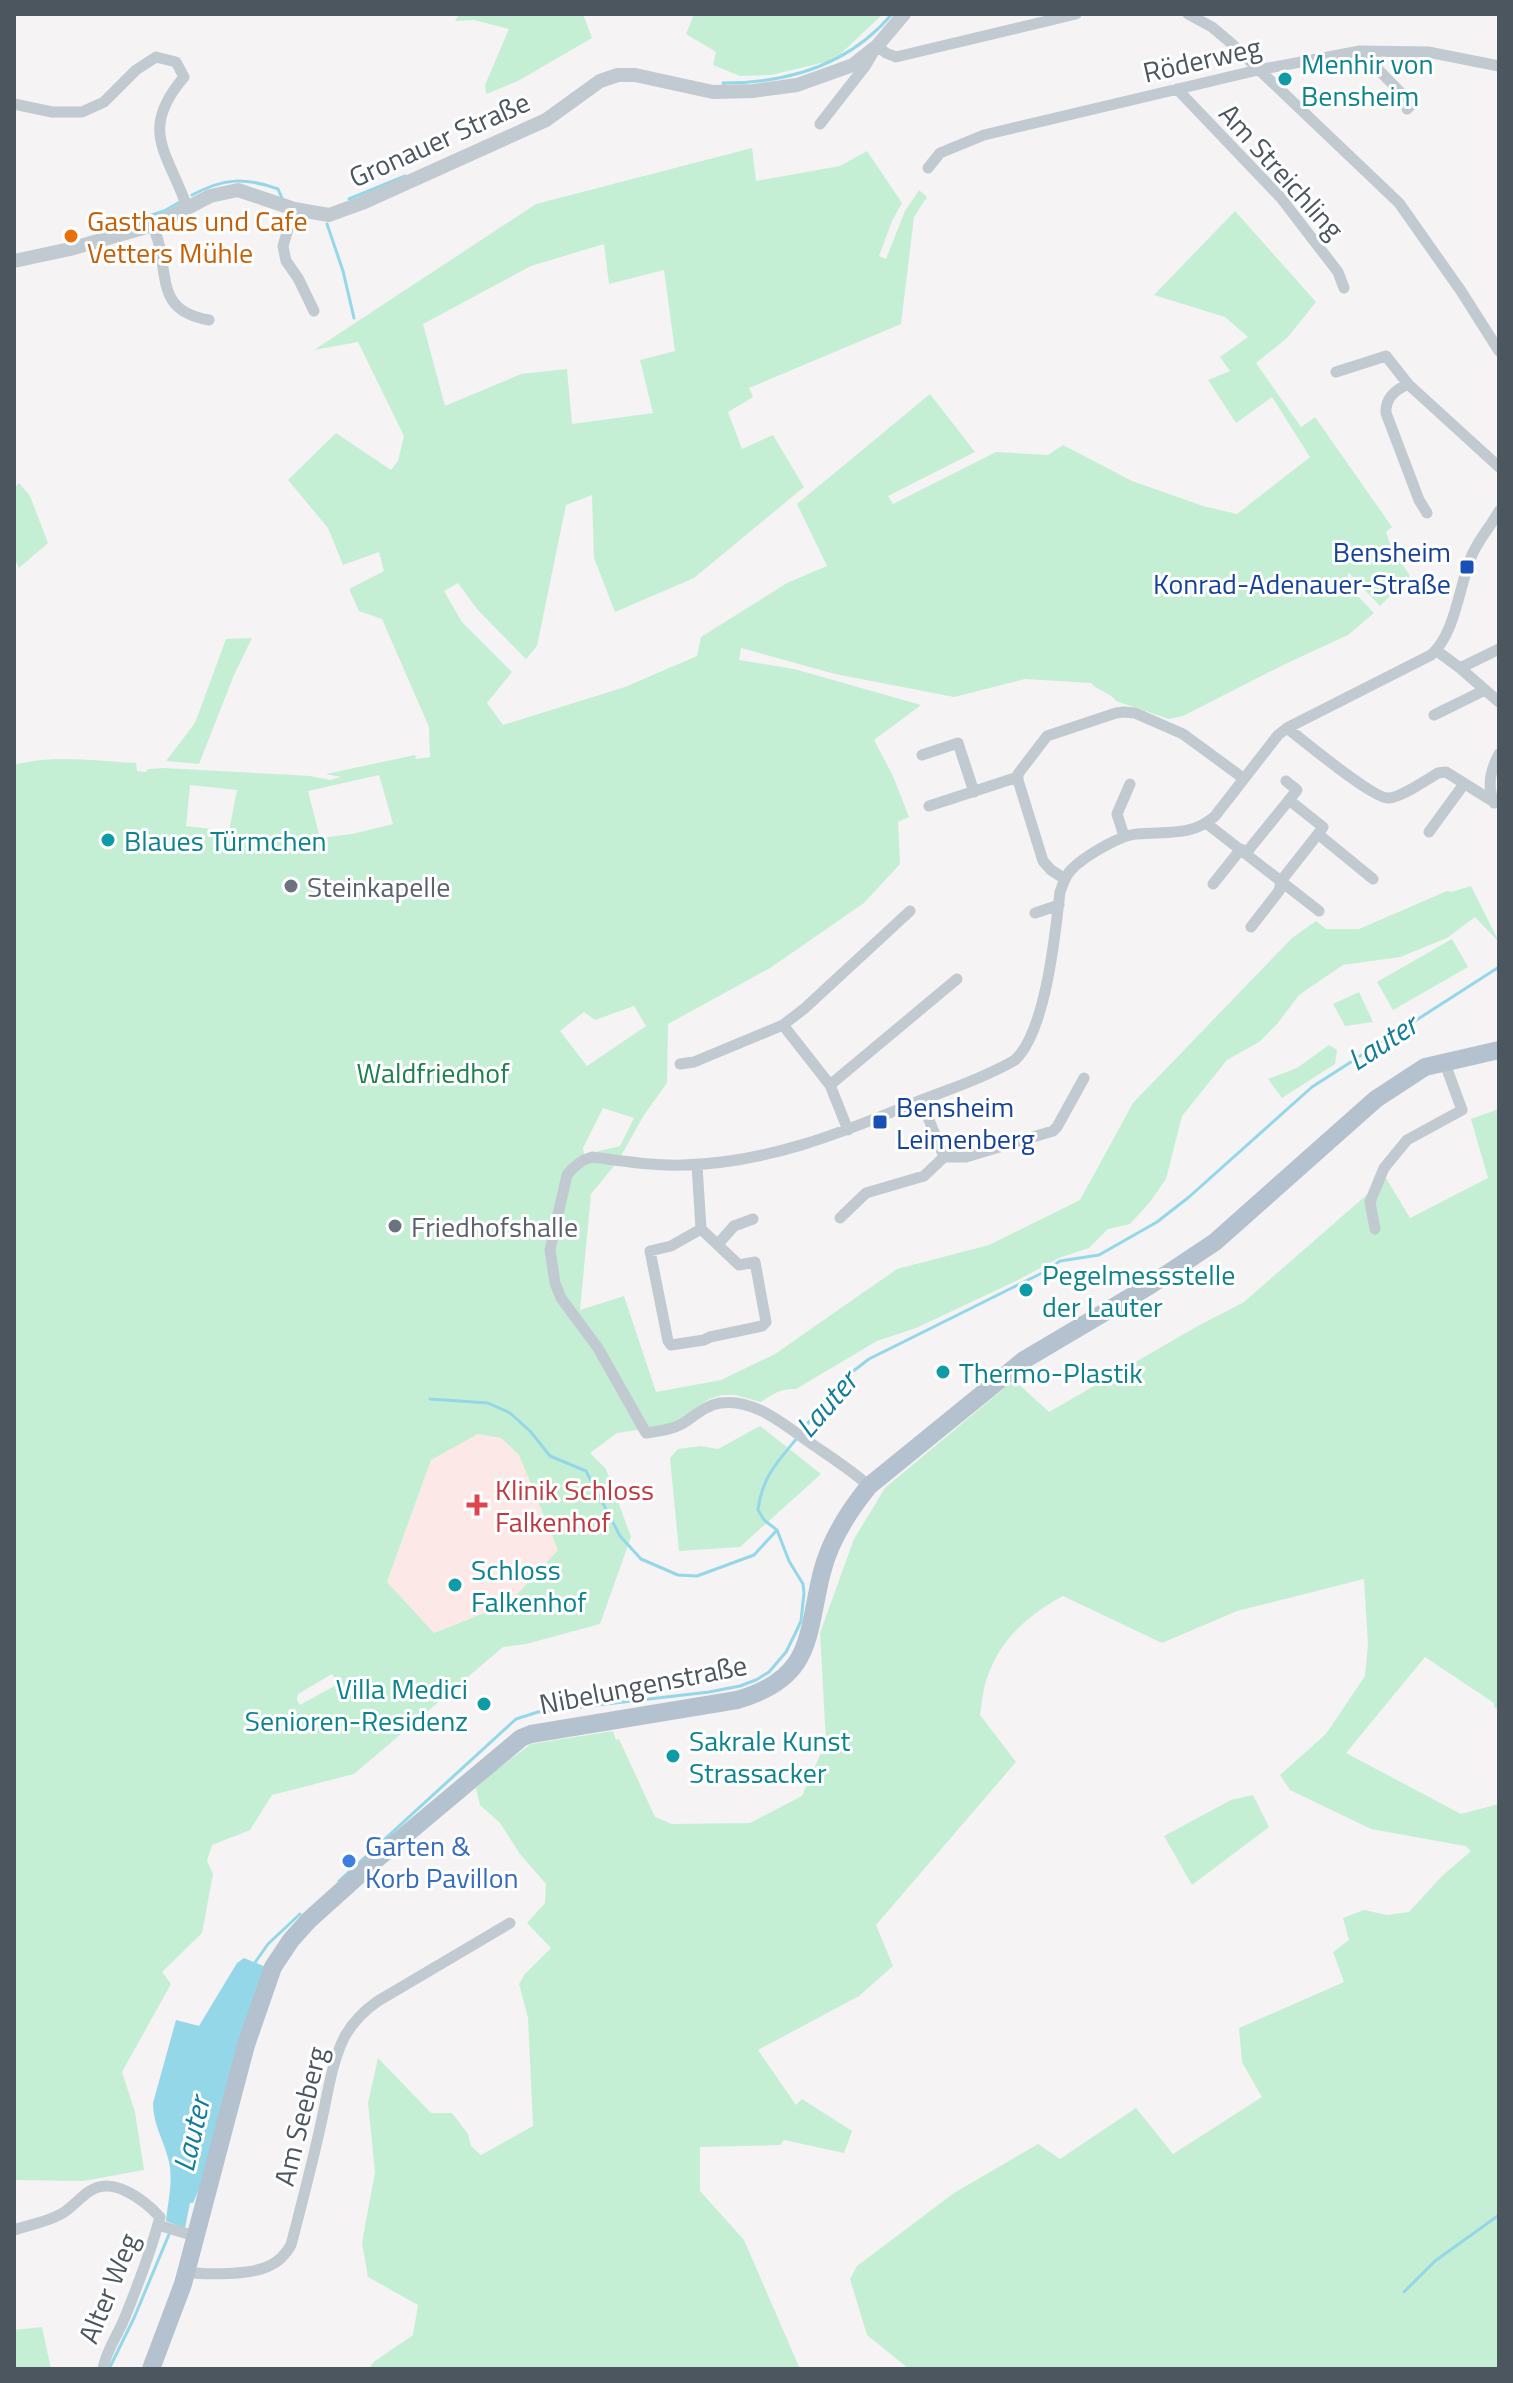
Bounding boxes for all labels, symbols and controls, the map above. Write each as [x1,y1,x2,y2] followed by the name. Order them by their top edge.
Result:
[1139,25,1265,93] street label: Röderweg
[1301,42,1434,117] place label: Menhir von Bensheim
[1276,70,1294,88] marker: Menhir von Bensheim
[342,80,536,198] street label: Gronauer Straße
[1209,93,1355,249] street label: Am Streichling
[87,199,308,274] place label: Gasthaus und Cafe Vetters Mühle
[62,227,80,245] marker: Gasthaus und Cafe Vetters Mühle
[1153,530,1451,605] place label: Bensheim Konrad-Adenauer-Straße
[1458,558,1476,576] marker: Bensheim Konrad-Adenauer-Straße
[124,819,327,862] place label: Blaues Türmchen
[99,831,117,849] marker: Blaues Türmchen
[307,865,450,908] place label: Steinkapelle
[282,877,300,895] marker: Steinkapelle
[1338,1000,1429,1082] water label: Lauter
[357,1051,510,1094] park label: Waldfriedhof
[896,1085,1035,1160] place label: Bensheim Leimenberg
[871,1113,889,1131] marker: Bensheim Leimenberg
[411,1205,578,1248] place label: Friedhofshalle
[386,1217,404,1235] marker: Friedhofshalle
[1042,1253,1235,1328] place label: Pegelmessstelle der Lauter
[1017,1281,1035,1299] marker: Pegelmessstelle der Lauter
[959,1351,1143,1394] place label: Thermo-Plastik
[784,1358,870,1448] water label: Lauter
[934,1363,952,1381] marker: Thermo-Plastik
[495,1468,654,1543] place label: Klinik Schloss Falkenhof
[466,1494,488,1516] marker: Klinik Schloss Falkenhof
[471,1548,587,1623] place label: Schloss Falkenhof
[446,1576,464,1594] marker: Schloss Falkenhof
[536,1643,750,1725] street label: Nibelungenstraße
[245,1667,468,1742] place label: Villa Medici Senioren-Residenz
[475,1695,493,1713] marker: Villa Medici Senioren-Residenz
[689,1719,851,1794] place label: Sakrale Kunst Strassacker
[664,1747,682,1765] marker: Sakrale Kunst Strassacker
[365,1824,519,1899] place label: Garten & Korb Pavillon
[340,1852,358,1870] marker: Garten & Korb Pavillon
[262,2042,338,2190] street label: Am Seeberg
[160,2089,223,2176] water label: Lauter
[66,2226,150,2350] street label: Alter Weg

